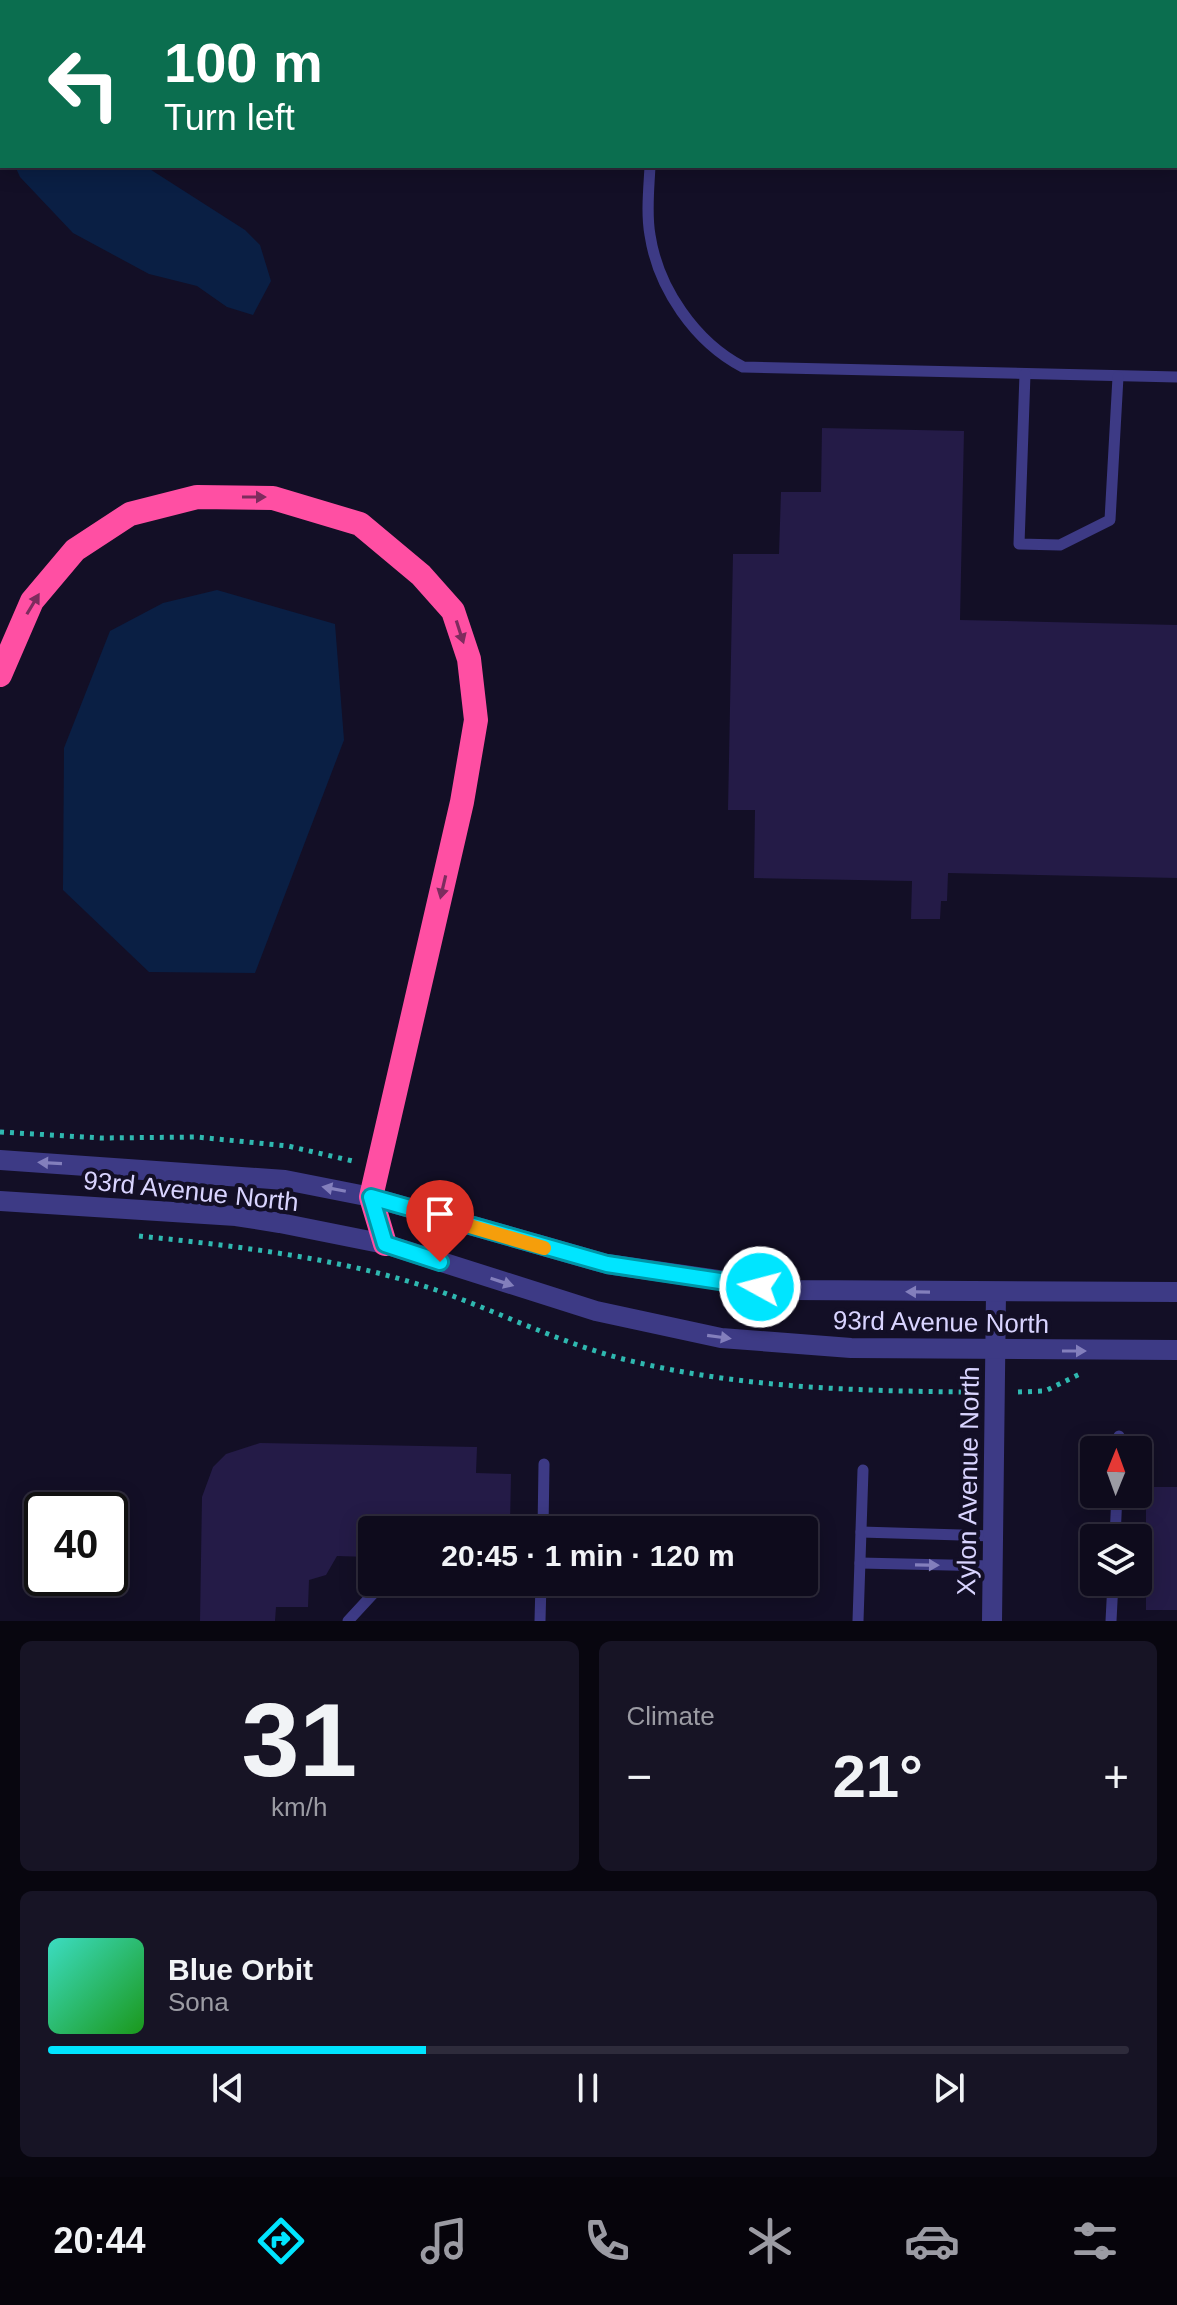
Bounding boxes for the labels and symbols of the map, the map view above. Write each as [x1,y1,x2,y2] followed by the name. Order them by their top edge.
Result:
[242,491,267,504] one-way arrow
[26,593,40,615] one-way arrow
[454,620,467,644] one-way arrow
[436,874,449,899] one-way arrow
[37,1156,62,1169] one-way arrow
[82,1165,300,1217] street label: 93rd Avenue North
[406,1180,474,1262] pin
[322,1183,347,1195] one-way arrow
[718,1245,802,1329] position arrow
[490,1277,514,1289] one-way arrow
[905,1286,930,1298] one-way arrow
[833,1305,1049,1339] street label: 93rd Avenue North
[707,1331,732,1344] one-way arrow
[1062,1345,1087,1357] one-way arrow
[951,1366,985,1596] street label: Xylon Avenue North
[1080,1436,1152,1508] north arrow
[24,1492,128,1596] speed limit sign: 40
[915,1558,940,1571] one-way arrow

